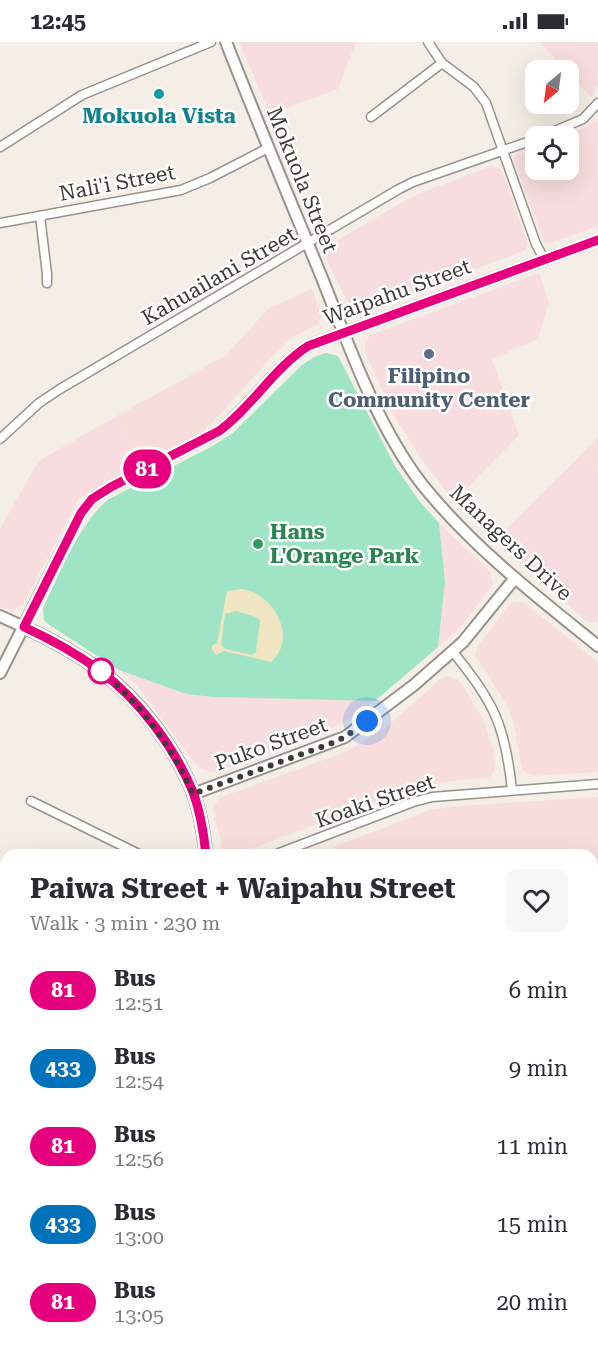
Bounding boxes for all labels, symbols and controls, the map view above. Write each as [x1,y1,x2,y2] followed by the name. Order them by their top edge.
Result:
[30,9,86,34] text: 12:45
[525,60,579,114] north arrow
[525,60,579,180] map controls
[152,87,166,101] marker: Mokuola Vista
[82,104,236,128] place label: Mokuola Vista
[262,104,342,257] street label: Mokuola Street
[525,126,579,180] button: locate
[57,160,177,206] street label: Nali'i Street
[137,222,301,330] street label: Kahuailani Street
[320,254,474,330] street label: Waipahu Street
[422,347,436,361] marker: Filipino Community Center
[328,364,530,412] place label: Filipino Community Center
[120,450,174,488] line badge: 81
[135,457,159,481] text: 81
[445,480,577,606] street label: Managers Drive
[270,520,420,568] place label: Hans L'Orange Park
[251,537,265,551] marker: Hans L'Orange Park
[88,658,114,684] unlabelled marker
[352,706,382,736] your location
[211,712,331,775] street label: Puko Street
[312,769,438,833] street label: Koaki Street
[505,869,568,932] button: heart
[30,872,456,905] text: Paiwa Street + Waipahu Street
[30,911,220,935] text: Walk · 3 min · 230 m
[114,966,156,991] text: Bus
[51,978,75,1002] text: 81
[509,978,568,1003] text: 6 min
[114,991,164,1015] text: 12:51
[114,1044,156,1069] text: Bus
[45,1056,81,1080] text: 433
[509,1056,568,1081] text: 9 min
[114,1069,164,1093] text: 12:54
[114,1122,156,1147] text: Bus
[51,1134,75,1158] text: 81
[497,1134,568,1159] text: 11 min
[114,1147,164,1171] text: 12:56
[114,1200,156,1225] text: Bus
[45,1212,81,1236] text: 433
[497,1212,568,1237] text: 15 min
[114,1225,164,1249] text: 13:00
[114,1278,156,1303] text: Bus
[51,1290,75,1314] text: 81
[497,1290,568,1315] text: 20 min
[114,1303,164,1327] text: 13:05

